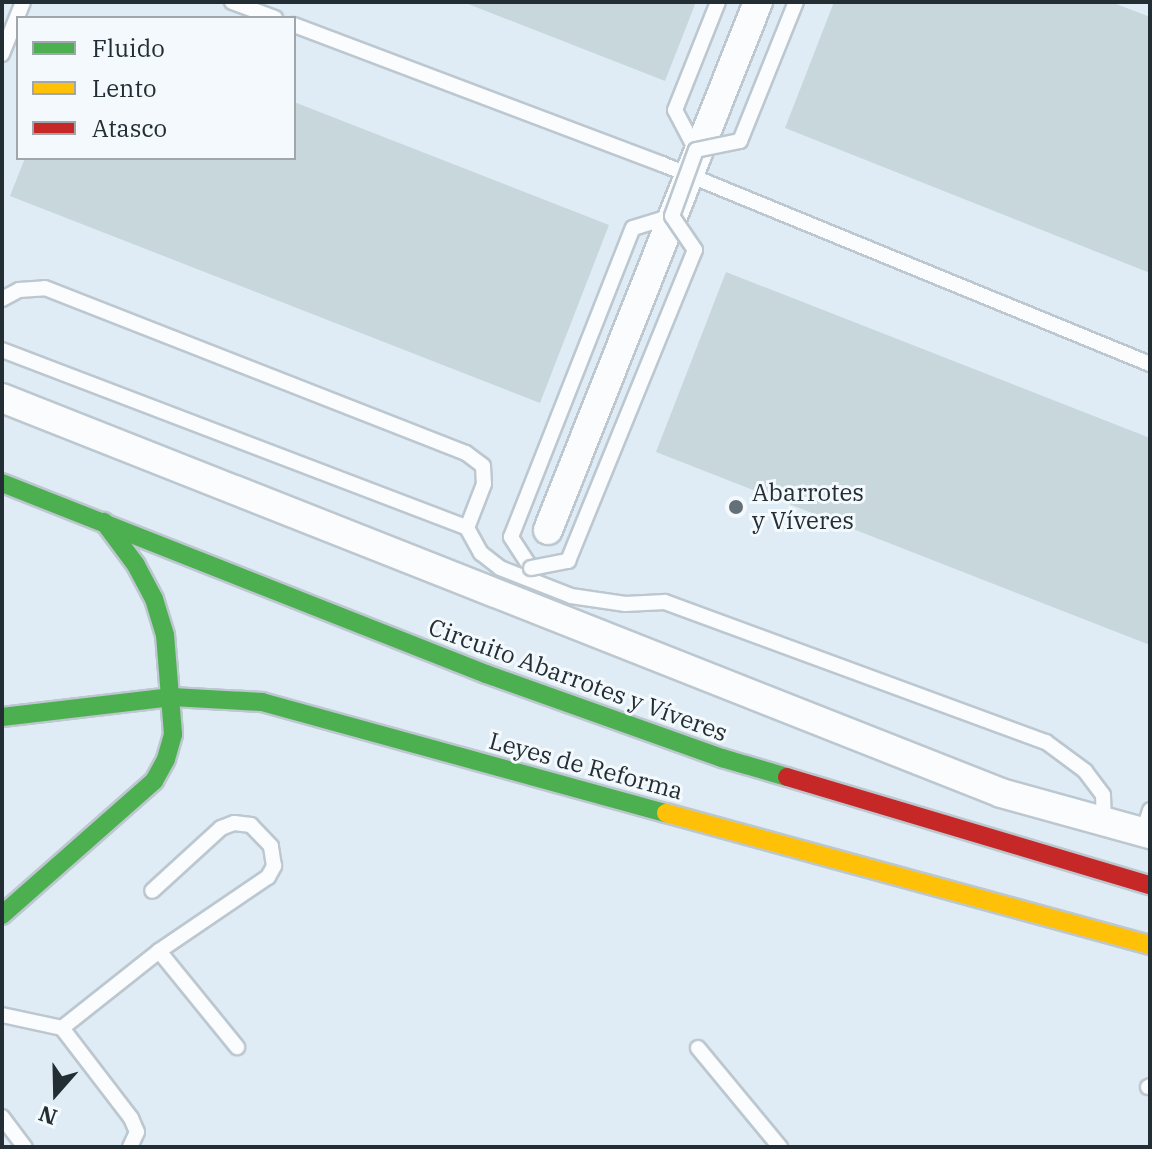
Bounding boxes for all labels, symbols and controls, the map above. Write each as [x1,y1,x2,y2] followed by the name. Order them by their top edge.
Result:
[16,16,296,160] legend
[92,32,165,64] text: Fluido
[92,72,156,104] text: Lento
[92,112,167,144] text: Atasco
[752,479,864,535] place label: Abarrotes y Víveres
[727,498,745,516] marker: Abarrotes y Víveres
[425,612,731,748] street label: Circuito Abarrotes y Víveres
[486,726,686,806] street label: Leyes de Reforma
[16,1053,96,1133] north arrow
[34,1099,61,1133] text: N

